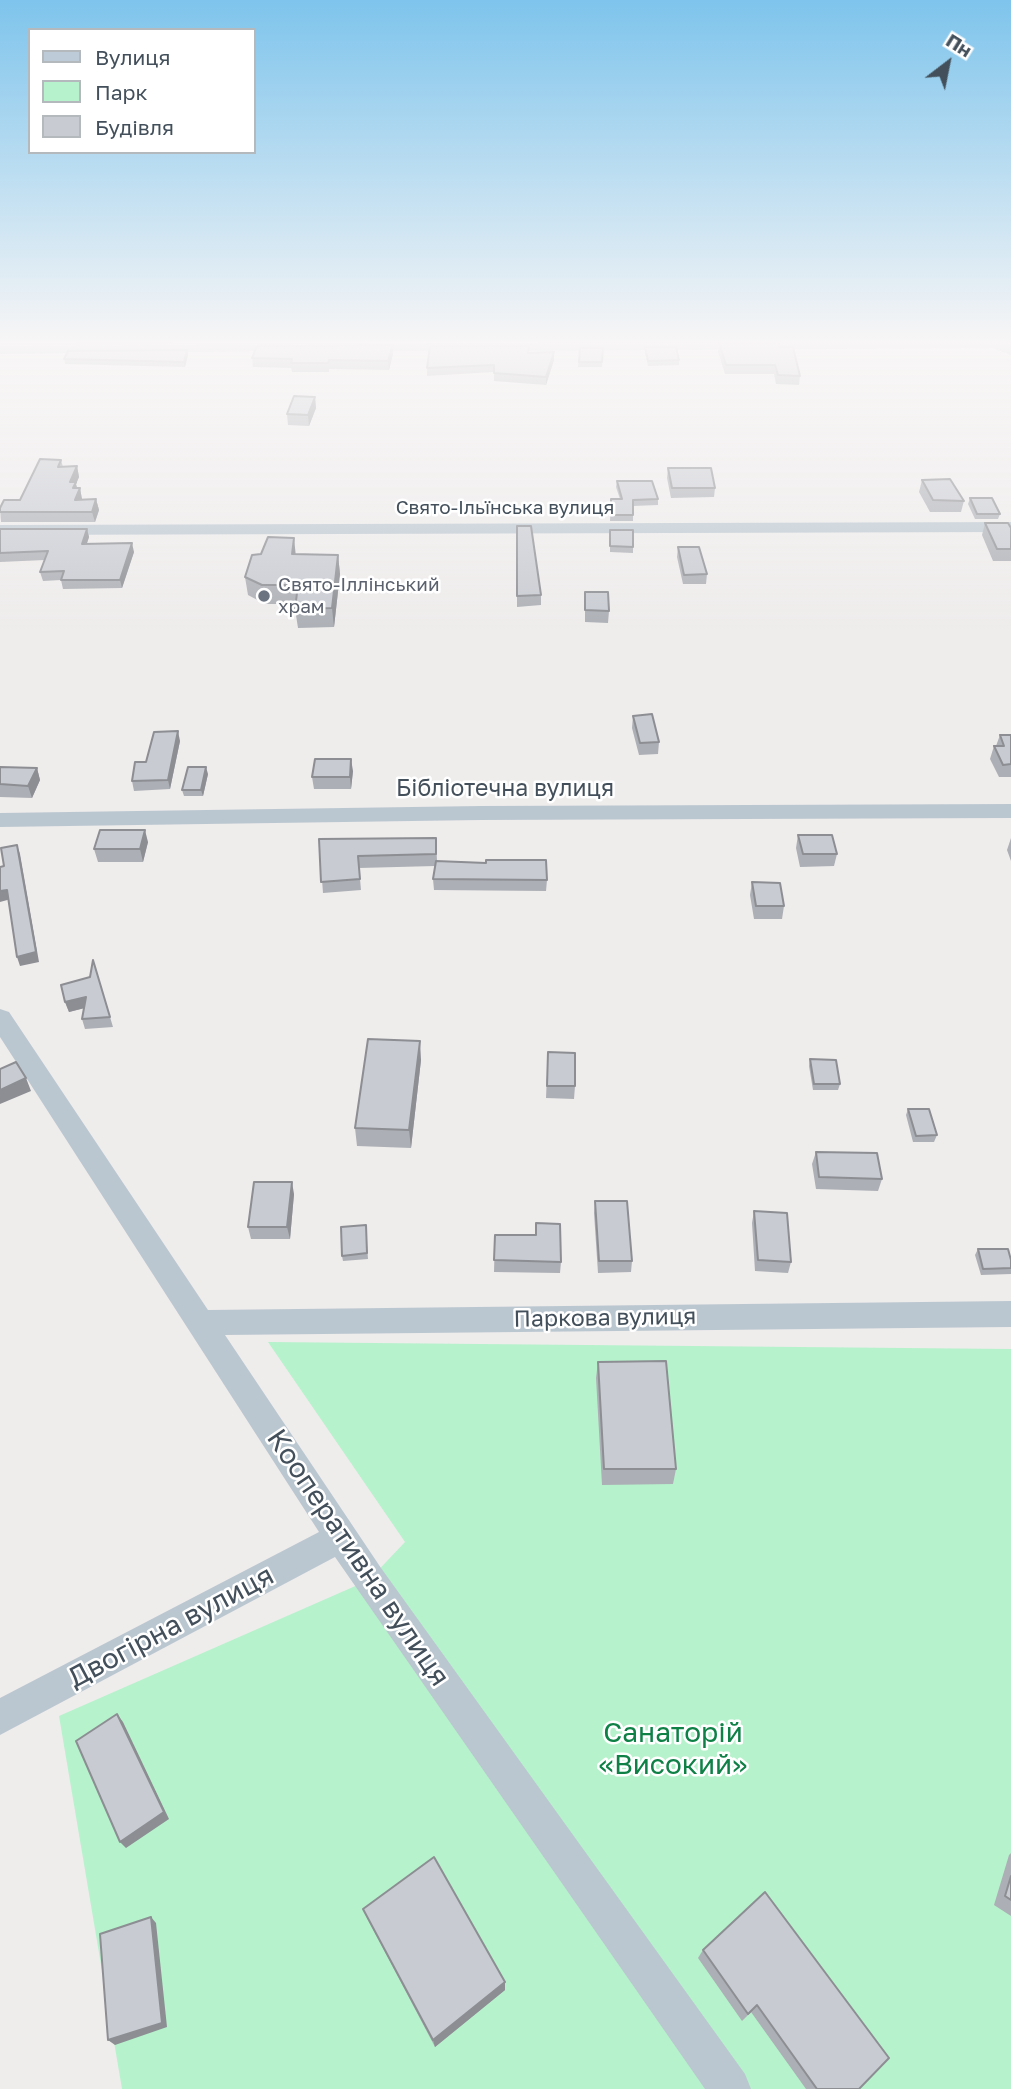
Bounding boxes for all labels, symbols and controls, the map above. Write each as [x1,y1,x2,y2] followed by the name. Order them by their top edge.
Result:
[28,28,256,154] legend
[913,28,983,98] north arrow
[942,28,976,61] text: Пн
[95,44,171,70] text: Вулиця
[95,79,148,105] text: Парк
[95,114,174,140] text: Будівля
[396,497,614,519] street label: Свято-Ільїнська вулиця
[278,574,440,618] place label: Свято-Іллінський храм
[256,588,272,604] marker: Свято-Іллінський храм
[396,775,614,803] street label: Бібліотечна вулиця
[513,1303,697,1333] street label: Паркова вулиця
[260,1423,456,1693] street label: Кооперативна вулиця
[62,1559,280,1695] street label: Двогірна вулиця
[599,1716,747,1782] park label: Санаторій «Високий»

